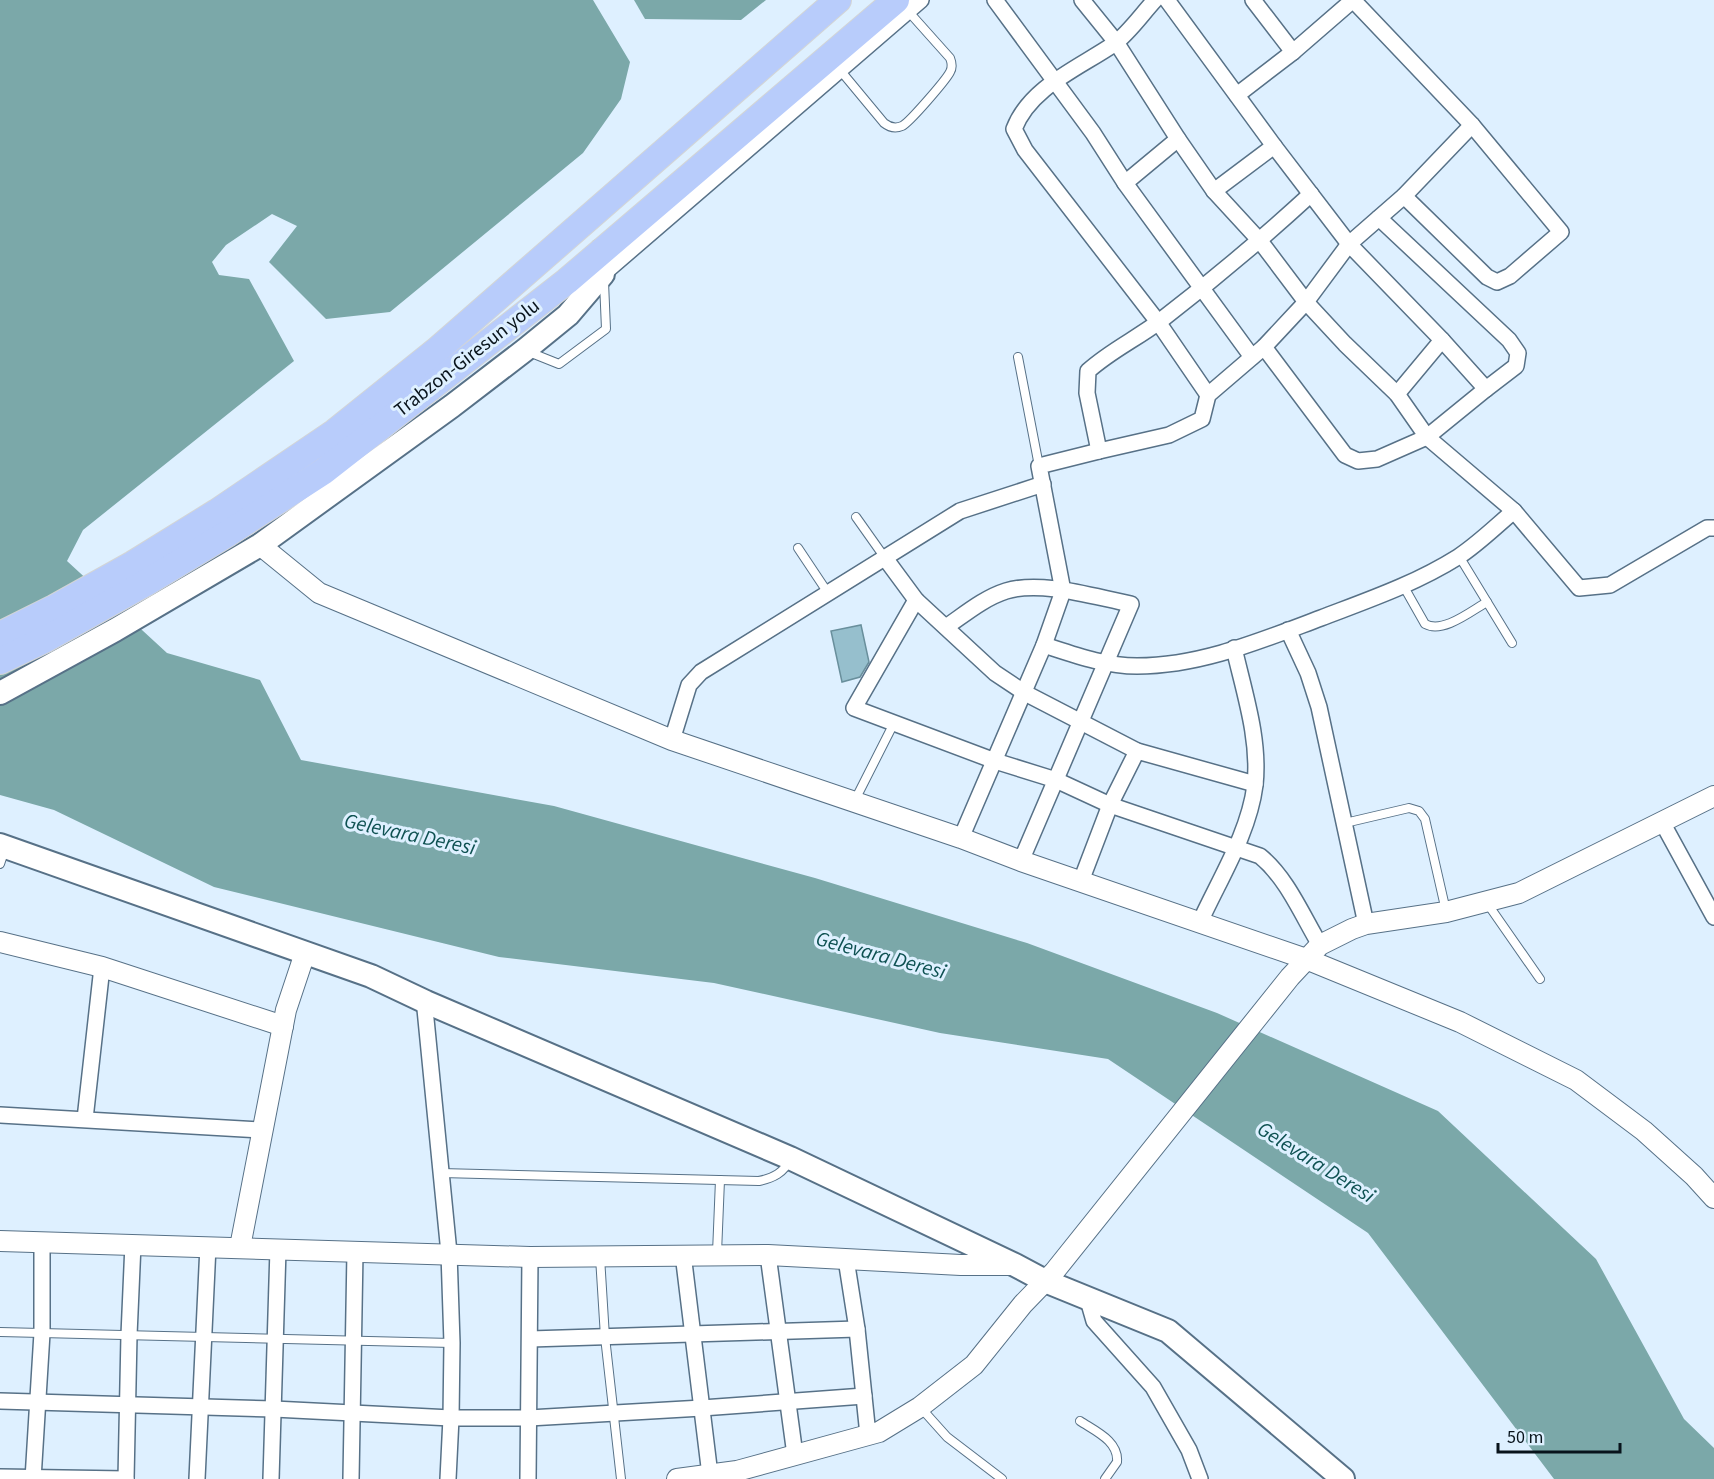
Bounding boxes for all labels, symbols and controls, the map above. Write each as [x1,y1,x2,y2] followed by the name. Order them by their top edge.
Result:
[388,292,546,424] street label: Trabzon-Giresun yolu
[342,805,479,863] water label: Gelevara Deresi
[813,923,950,987] water label: Gelevara Deresi
[1251,1114,1381,1211] water label: Gelevara Deresi
[1498,1416,1620,1454] scale bar
[1507,1425,1543,1450] text: 50 m

